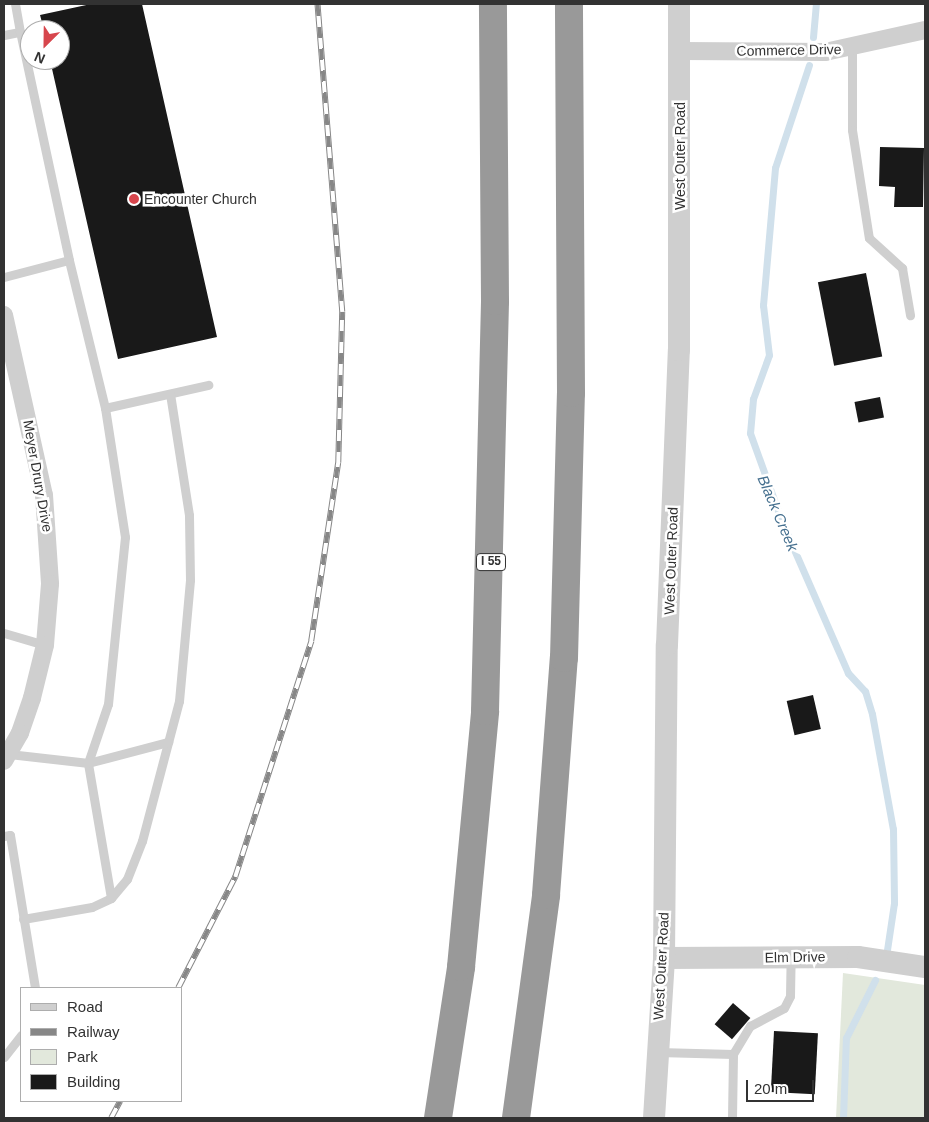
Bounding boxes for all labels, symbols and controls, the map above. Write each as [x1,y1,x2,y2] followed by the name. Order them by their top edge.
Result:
[20,20,70,70] north arrow
[736,41,842,59] street label: Commerce Drive
[32,49,47,67] text: N
[672,102,688,210] street label: West Outer Road
[144,191,257,207] place label: Encounter Church
[128,193,140,205] marker: Encounter Church
[20,419,56,533] street label: Meyer Drury Drive
[754,472,802,554] water label: Black Creek
[661,507,681,615] street label: West Outer Road
[475,552,507,572] road number: I 55
[650,912,672,1020] street label: West Outer Road
[765,948,825,966] street label: Elm Drive
[20,987,182,1102] legend
[67,998,103,1015] text: Road
[67,1023,120,1040] text: Railway
[67,1048,98,1065] text: Park
[749,1070,816,1102] scale bar
[67,1073,120,1090] text: Building
[754,1080,787,1097] text: 20 m

